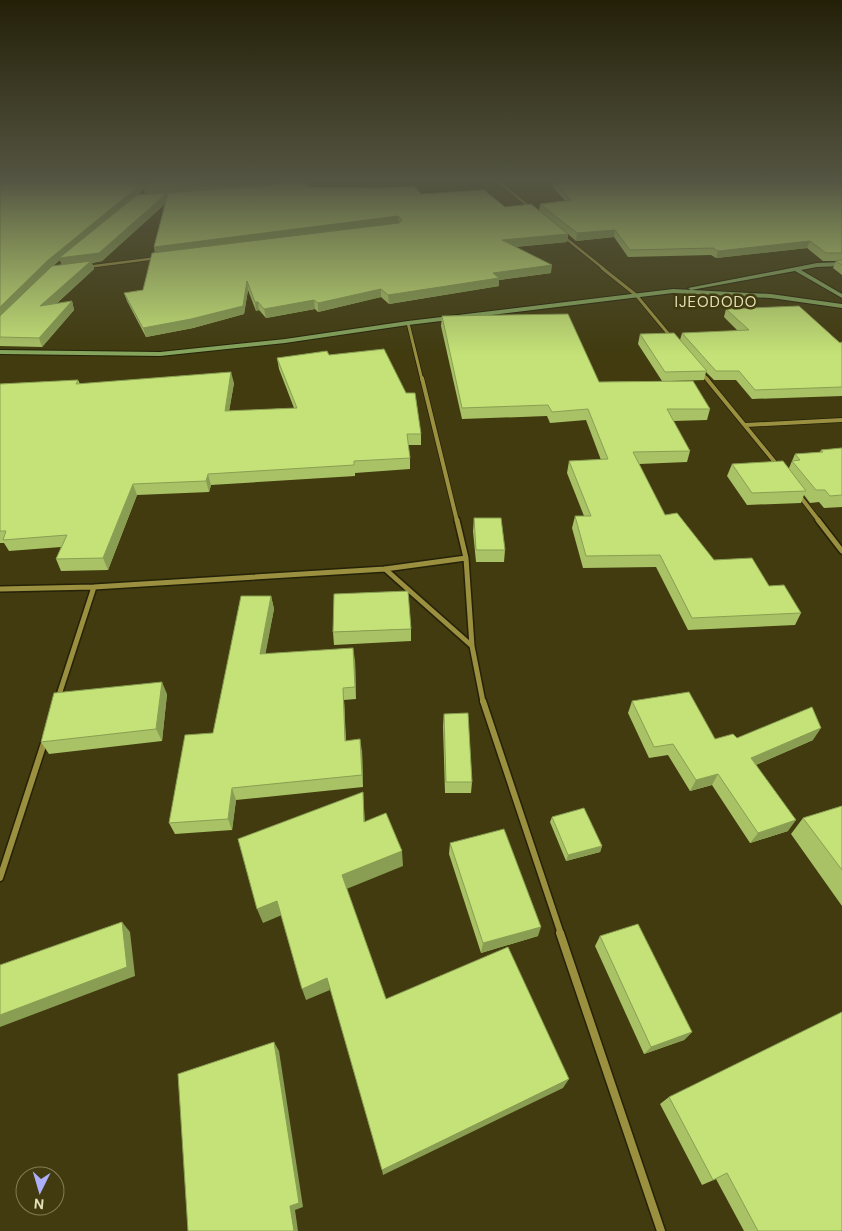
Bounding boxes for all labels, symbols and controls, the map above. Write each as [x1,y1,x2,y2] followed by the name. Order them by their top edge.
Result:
[675,292,757,312] district label: IJEODODO
[15,1166,65,1216] north arrow
[33,1195,45,1213] text: N

